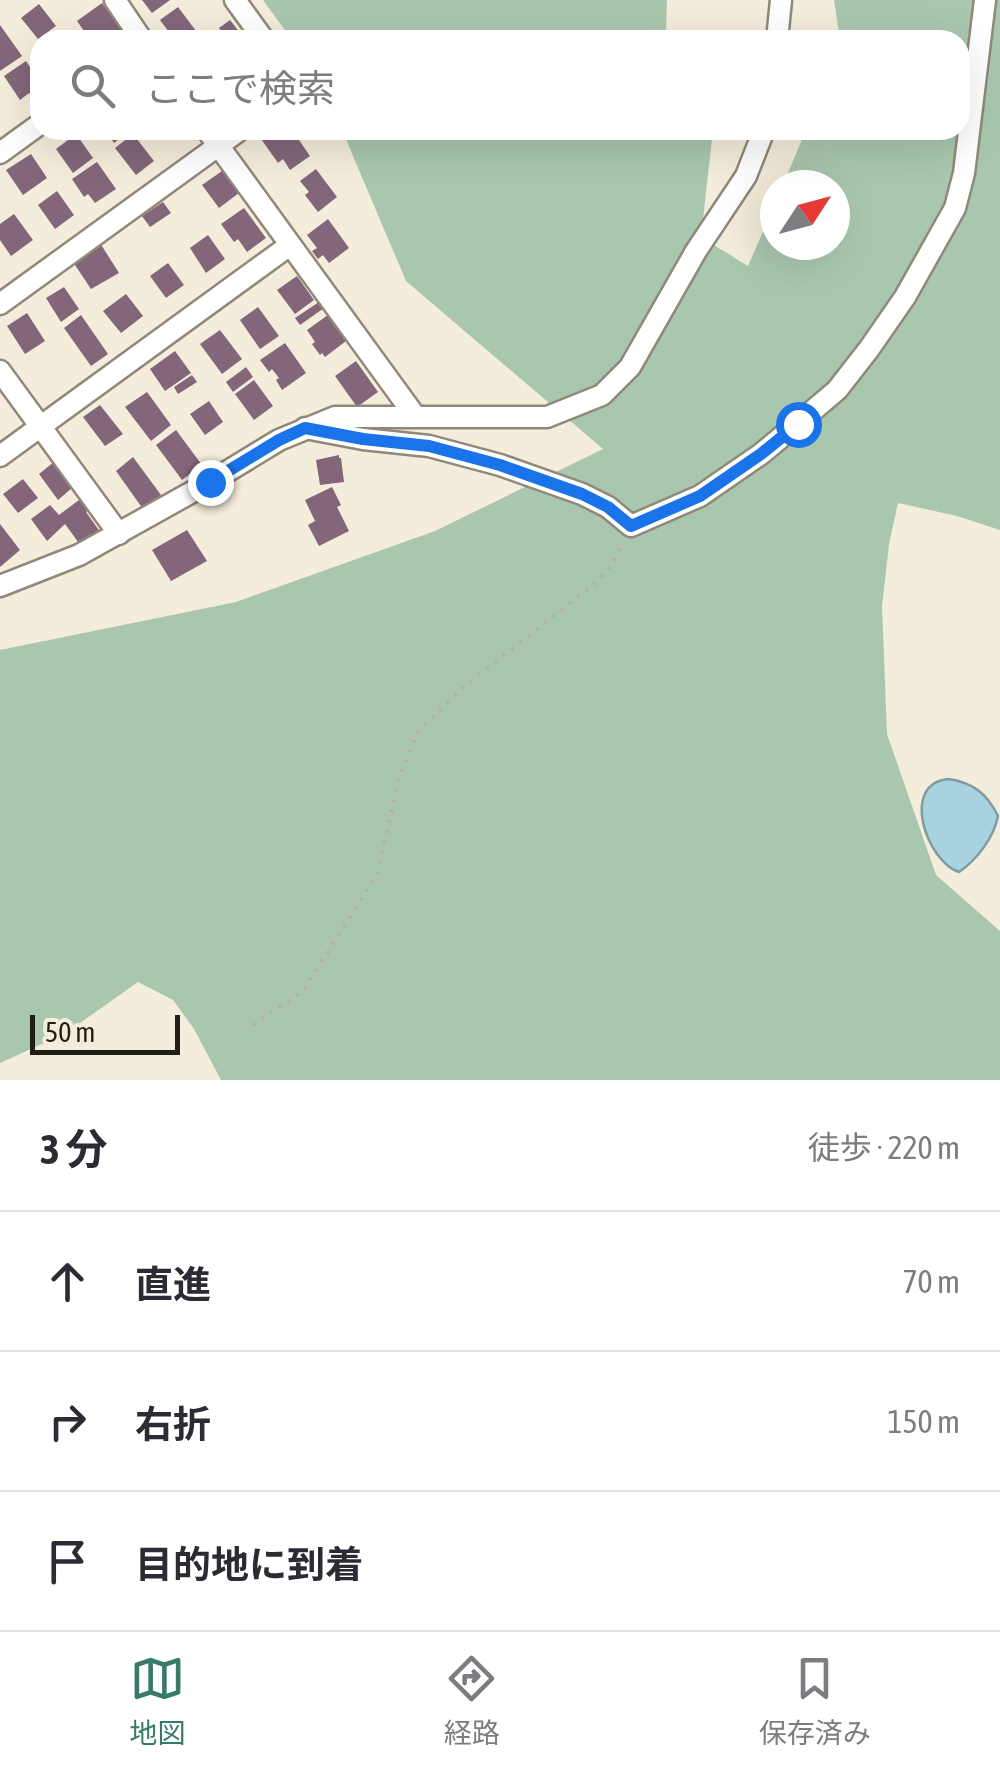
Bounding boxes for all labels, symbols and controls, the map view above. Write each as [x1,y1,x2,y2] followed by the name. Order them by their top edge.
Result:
[30,30,970,140] search box
[65,58,120,113] icon: search
[145,67,335,110] text: ここで検索
[760,170,850,260] north arrow
[776,402,822,448] route start
[188,460,234,506] route end
[30,1010,180,1054] scale bar
[45,1016,95,1048] text: 50 m
[40,1125,108,1173] text: 3 分
[808,1129,960,1166] text: 徒歩 · 220 m
[40,1254,95,1309] icon: ahead
[135,1263,211,1306] text: 直進
[902,1263,960,1300] text: 70 m
[40,1394,95,1449] icon: right
[135,1403,211,1446] text: 右折
[887,1403,960,1440] text: 150 m
[40,1534,95,1589] icon: arrive
[135,1543,363,1586] text: 目的地に到着
[129,1651,185,1751] tab: 地図
[444,1651,500,1751] tab: 経路
[759,1651,871,1751] tab: 保存済み

